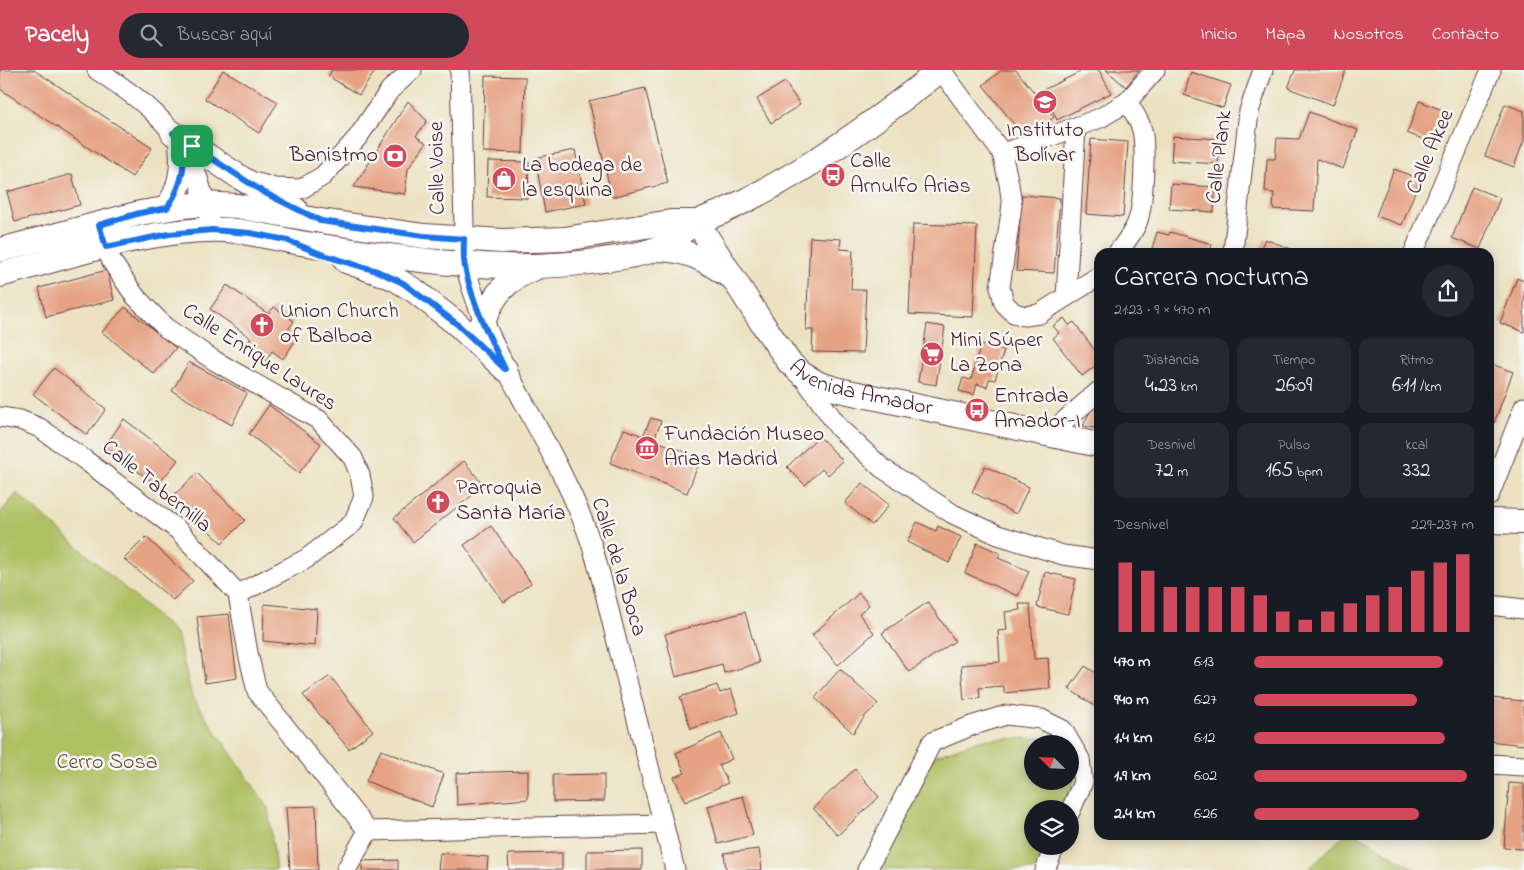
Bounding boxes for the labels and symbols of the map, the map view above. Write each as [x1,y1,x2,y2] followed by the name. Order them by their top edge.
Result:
[1032,89,1058,115] school or university icon: Instituto Bolívar
[1399,104,1463,199] street label: Calle Akee
[1198,108,1242,206] street label: Calle Plank
[1006,115,1084,172] place label: Instituto Bolívar
[421,121,455,215] street label: Calle Voise
[171,125,213,167] pin
[288,140,378,172] place label: Banistmo
[382,143,408,169] bank icon: Banistmo
[850,146,971,203] place label: Calle Arnulfo Arias
[522,150,642,207] place label: La bodega de la esquina
[820,162,846,188] bus stop icon: Calle Arnulfo Arias
[491,166,517,192] shop icon: La bodega de la esquina
[175,296,343,420] street label: Calle Enrique Laures
[280,296,399,353] place label: Union Church of Balboa
[249,312,275,338] church icon: Union Church of Balboa
[950,325,1043,382] place label: Mini Súper La Zona
[919,341,945,367] supermarket icon: Mini Súper La Zona
[781,352,936,425] street label: Avenida Amador
[994,381,1081,438] place label: Entrada Amador-I
[964,397,990,423] bus stop icon: Entrada Amador-I
[663,419,824,476] place label: Fundación Museo Arias Madrid
[94,433,218,541] street label: Calle Tabernilla
[634,435,660,461] museum icon: Fundación Museo Arias Madrid
[456,473,566,530] place label: Parroquia Santa María
[425,489,451,515] church icon: Parroquia Santa María
[582,494,654,640] street label: Calle de la Boca
[1024,735,1079,790] north arrow
[56,747,158,779] park label: Cerro Sosa

